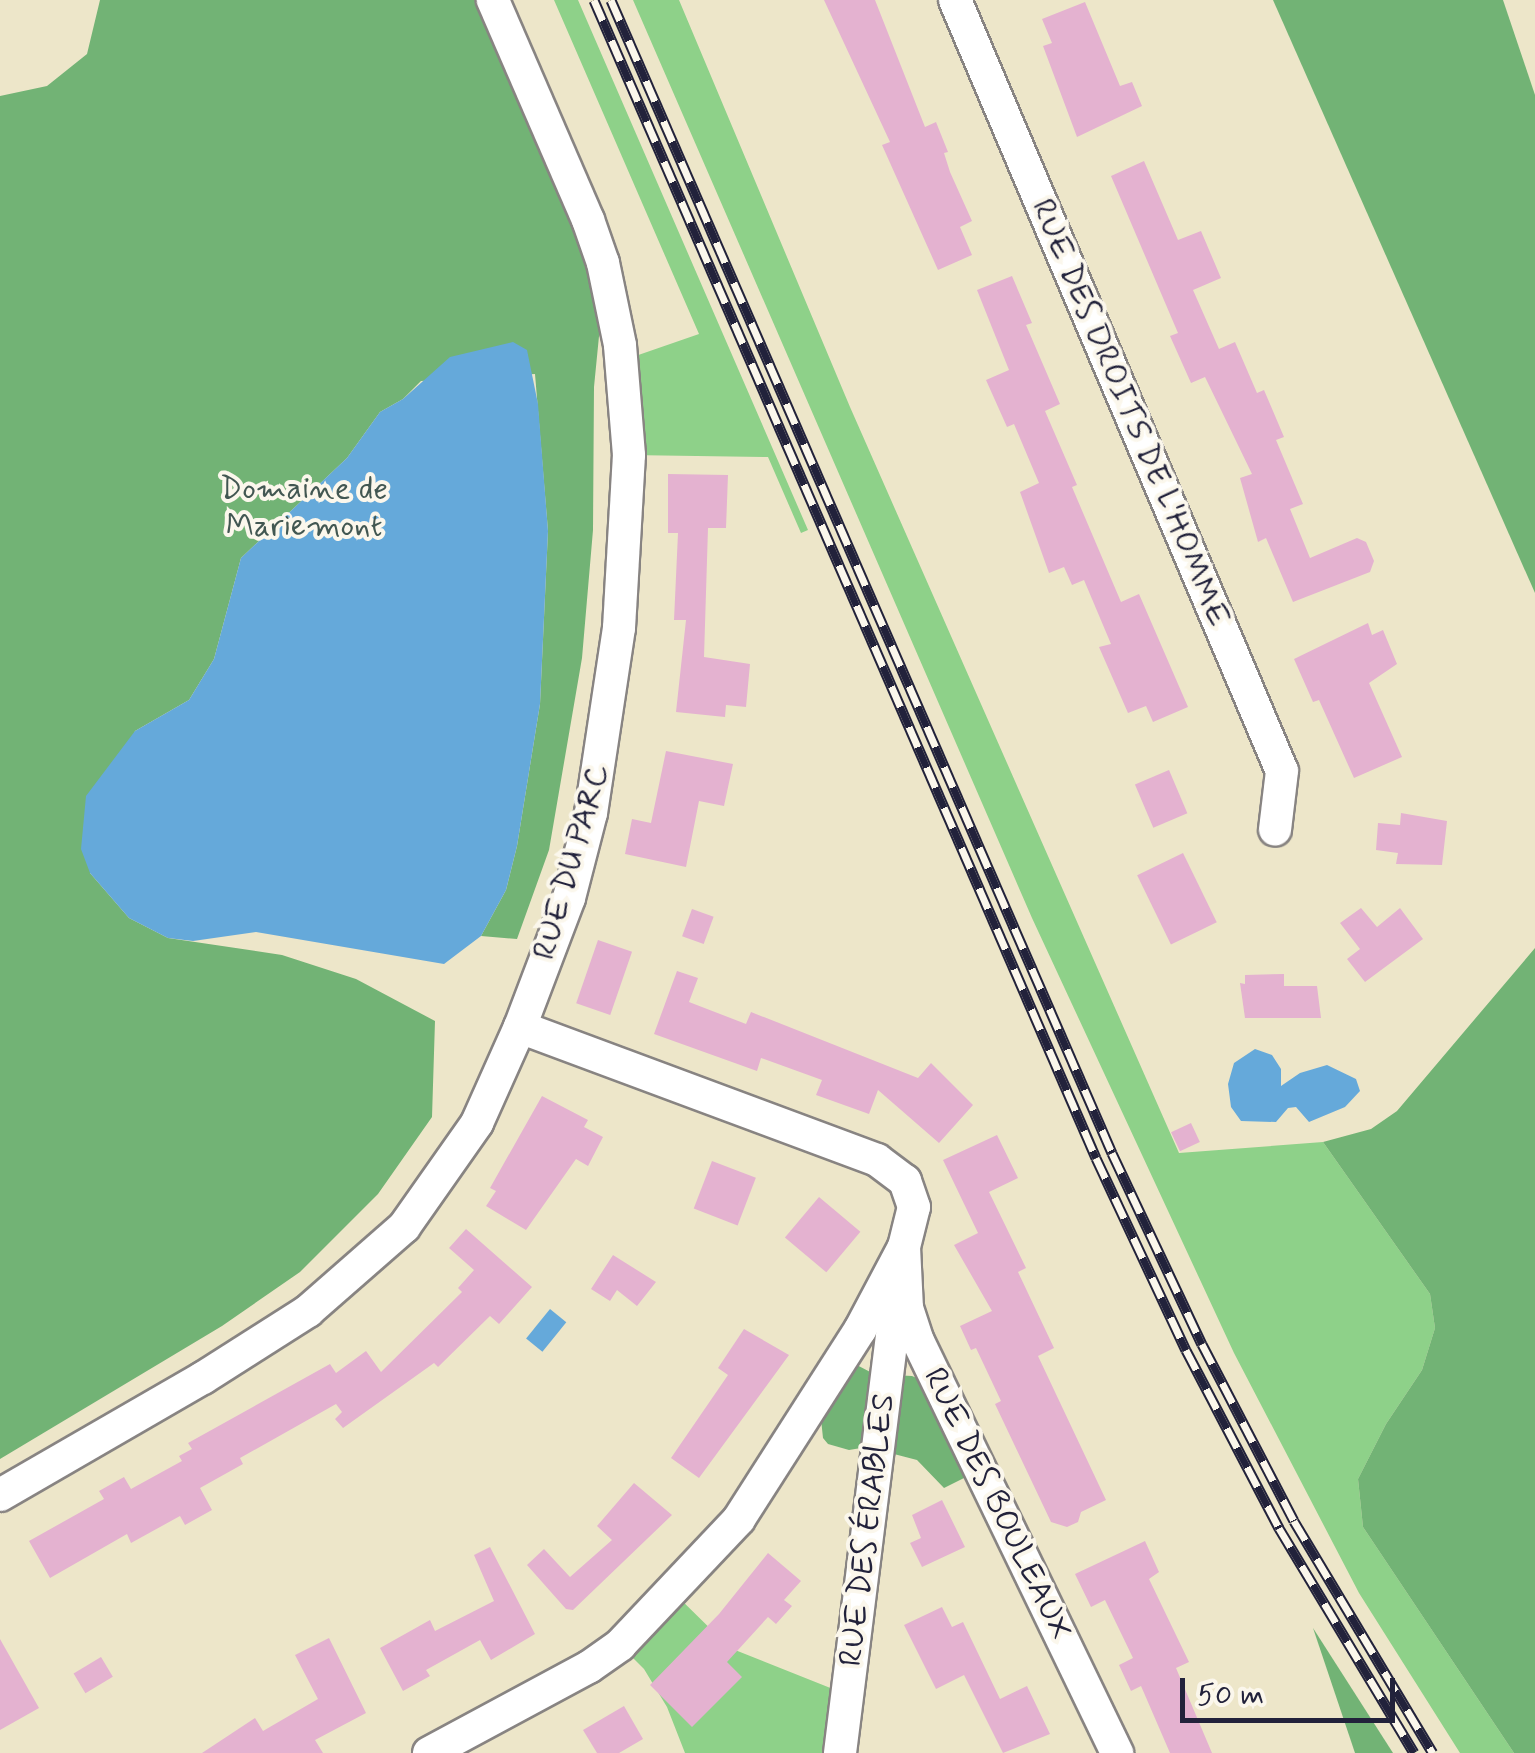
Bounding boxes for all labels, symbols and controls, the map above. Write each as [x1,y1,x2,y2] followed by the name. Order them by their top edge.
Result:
[1022,193,1238,633] street label: RUE DES DROITS DE L'HOMME
[219,471,389,546] park label: Domaine de Mariemont
[526,762,618,962] street label: RUE DU PARC
[915,1364,1079,1644] street label: RUE DES BOULEAUX
[832,1391,904,1669] street label: RUE DES ÉRABLES
[1185,1658,1400,1720] scale bar
[1197,1676,1264,1715] text: 50 m

